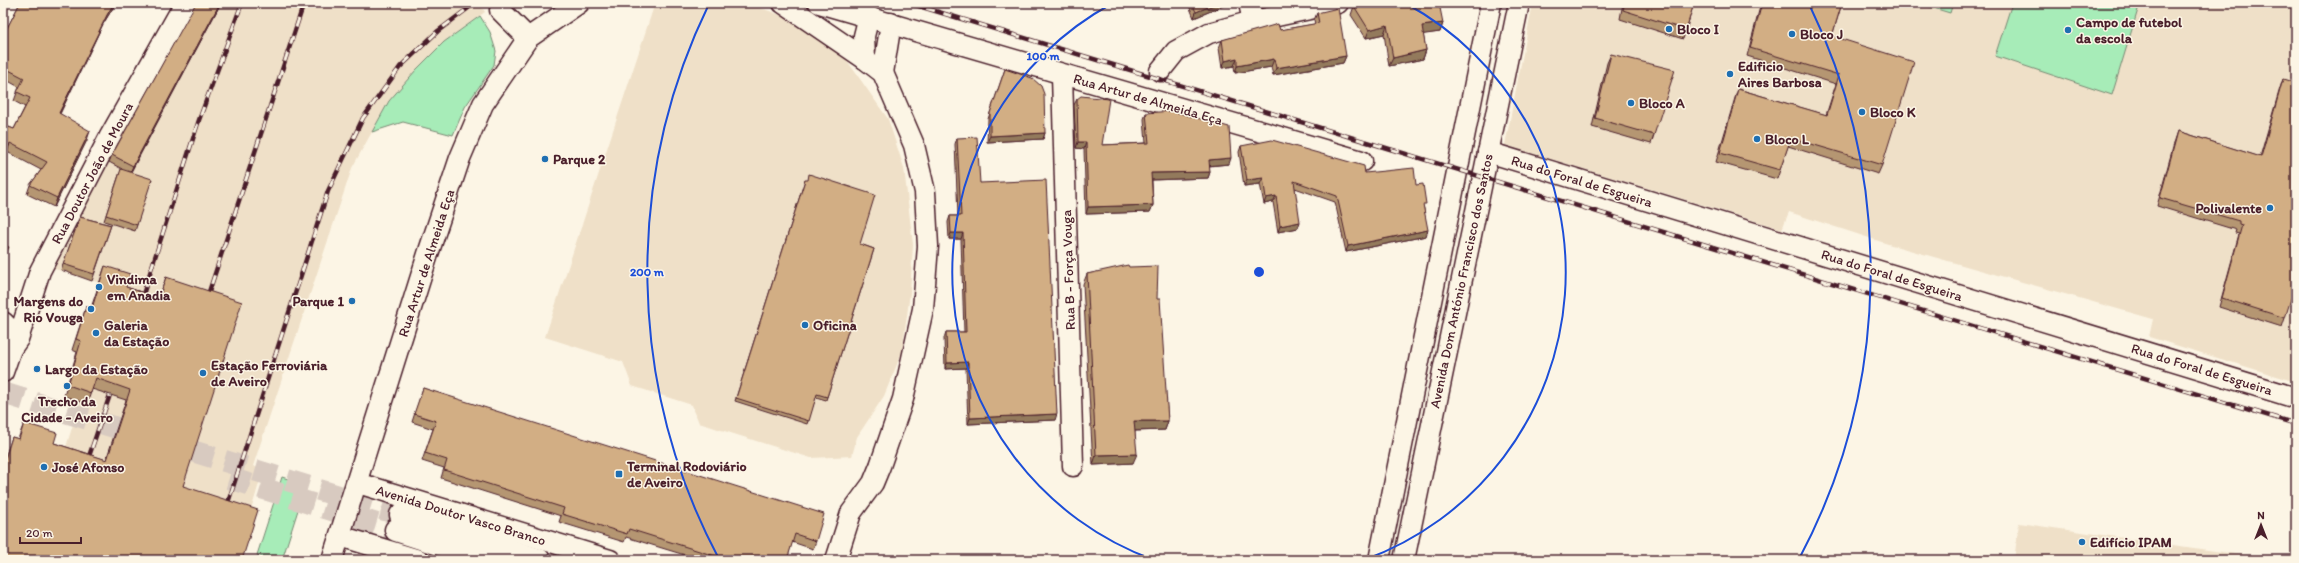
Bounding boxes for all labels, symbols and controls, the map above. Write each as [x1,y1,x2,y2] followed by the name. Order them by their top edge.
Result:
[2076,14,2183,47] place label: Campo de futebol da escola
[1677,21,1719,38] place label: Bloco I
[1664,24,1674,34] marker: Bloco I
[2063,25,2073,35] marker: Campo de futebol da escola
[1800,26,1843,43] place label: Bloco J
[1787,29,1797,39] marker: Bloco J
[1026,49,1060,63] text: 100 m
[1737,58,1822,91] place label: Edificio Aires Barbosa
[1725,69,1735,79] marker: Edificio Aires Barbosa
[1071,70,1224,129] street label: Rua Artur de Almeida Eça
[1639,95,1686,112] place label: Bloco A
[1626,98,1636,108] marker: Bloco A
[48,99,137,247] street label: Rua Doutor João de Moura
[1870,104,1916,121] place label: Bloco K
[1857,107,1867,117] marker: Bloco K
[1765,131,1810,148] place label: Bloco L
[1752,134,1762,144] marker: Bloco L
[553,151,606,168] place label: Parque 2
[1426,152,1497,410] street label: Avenida Dom António Francisco dos Santos
[1509,152,1655,211] street label: Rua do Foral de Esgueira
[540,154,550,164] marker: Parque 2
[395,187,458,339] street label: Rua Artur de Almeida Eça
[2196,200,2262,217] place label: Polivalente
[2265,203,2275,213] marker: Polivalente
[1058,209,1079,331] street label: Rua B - Força Vouga
[1819,246,1965,305] street label: Rua do Foral de Esgueira
[630,265,665,279] text: 200 m
[1252,265,1266,279] centre of rings
[107,271,171,304] place label: Vindima em Anadia
[94,282,104,292] marker: Vindima em Anadia
[13,293,83,326] place label: Margens do Rio Vouga
[292,293,345,310] place label: Parque 1
[347,296,357,306] marker: Parque 1
[86,304,96,314] marker: Margens do Rio Vouga
[104,317,169,350] place label: Galeria da Estação
[813,317,857,334] place label: Oficina
[800,320,810,330] marker: Oficina
[91,328,101,338] marker: Galeria da Estação
[2129,340,2275,399] street label: Rua do Foral de Esgueira
[211,357,328,390] place label: Estação Ferroviária de Aveiro
[45,361,148,378] place label: Largo da Estação
[32,364,42,374] marker: Largo da Estação
[198,368,208,378] marker: Estação Ferroviária de Aveiro
[62,381,72,391] marker: Trecho da Cidade - Aveiro
[21,393,113,426] place label: Trecho da Cidade - Aveiro
[626,458,747,491] place label: Terminal Rodoviário de Aveiro
[51,459,124,476] place label: José Afonso
[39,462,49,472] marker: José Afonso
[614,469,624,479] marker: Terminal Rodoviário de Aveiro
[374,481,548,549] street label: Avenida Doutor Vasco Branco
[2241,505,2281,545] north arrow
[2257,509,2265,522] text: N
[20,519,81,545] scale bar
[26,526,53,540] text: 20 m
[2090,534,2172,551] place label: Edifício IPAM
[2077,537,2087,547] marker: Edifício IPAM

